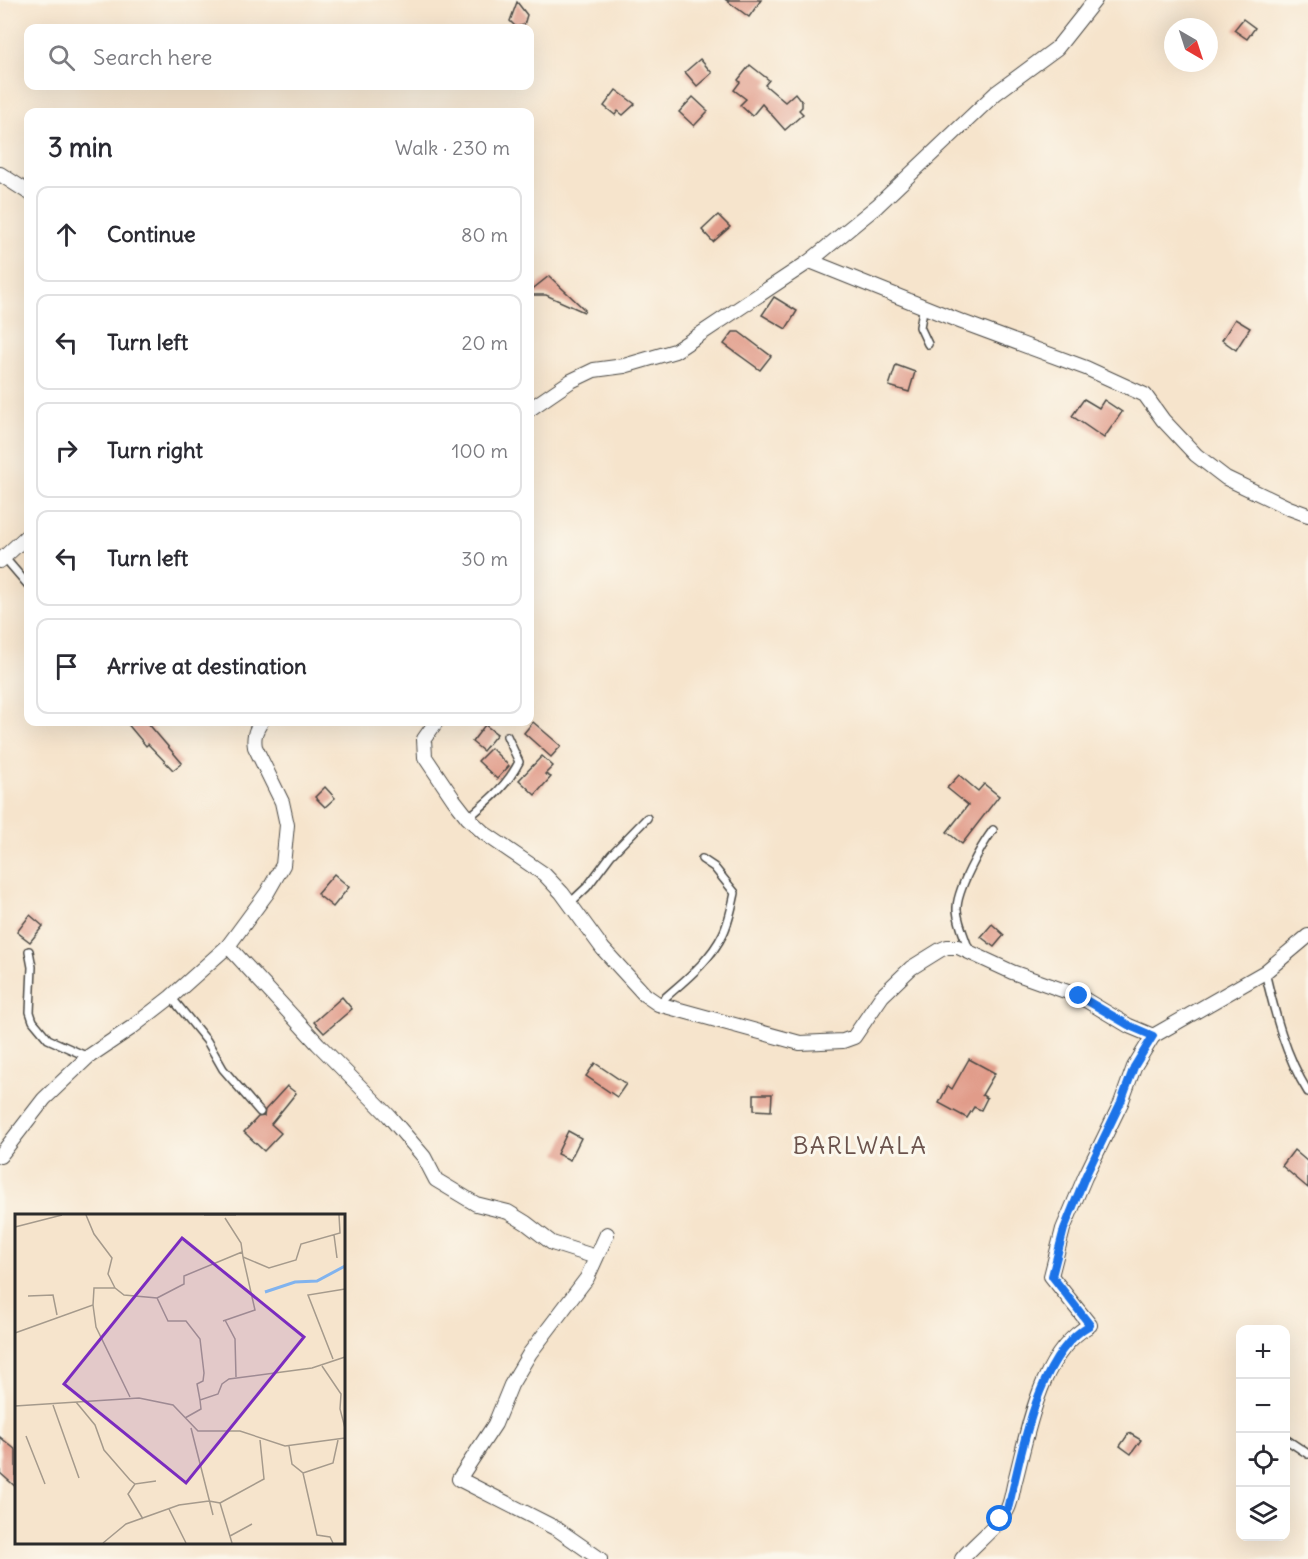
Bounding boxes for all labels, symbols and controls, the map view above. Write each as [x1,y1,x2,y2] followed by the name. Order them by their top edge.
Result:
[1164,18,1218,72] north arrow
[24,24,534,90] search box
[45,41,78,74] icon: search
[93,43,212,71] text: Search here
[48,131,113,164] text: 3 min
[395,135,510,160] text: Walk · 230 m
[50,218,83,251] icon: ahead
[107,220,196,248] text: Continue
[461,222,508,247] text: 80 m
[50,326,83,359] icon: left
[107,328,188,356] text: Turn left
[462,330,508,355] text: 20 m
[50,434,83,467] icon: right
[107,436,203,464] text: Turn right
[451,438,508,463] text: 100 m
[50,542,83,575] icon: left
[107,544,188,572] text: Turn left
[461,546,508,571] text: 30 m
[50,650,83,683] icon: arrive
[107,652,307,680] text: Arrive at destination
[1065,982,1091,1008] route end
[793,1130,927,1160] district label: BARLWALA
[15,1214,345,1544] inset map
[1236,1325,1290,1541] map controls
[1236,1325,1290,1379] button: +
[1236,1379,1290,1433] button: −
[1236,1433,1290,1487] button: locate
[1236,1487,1290,1541] button: layers
[986,1505,1012,1531] route start

